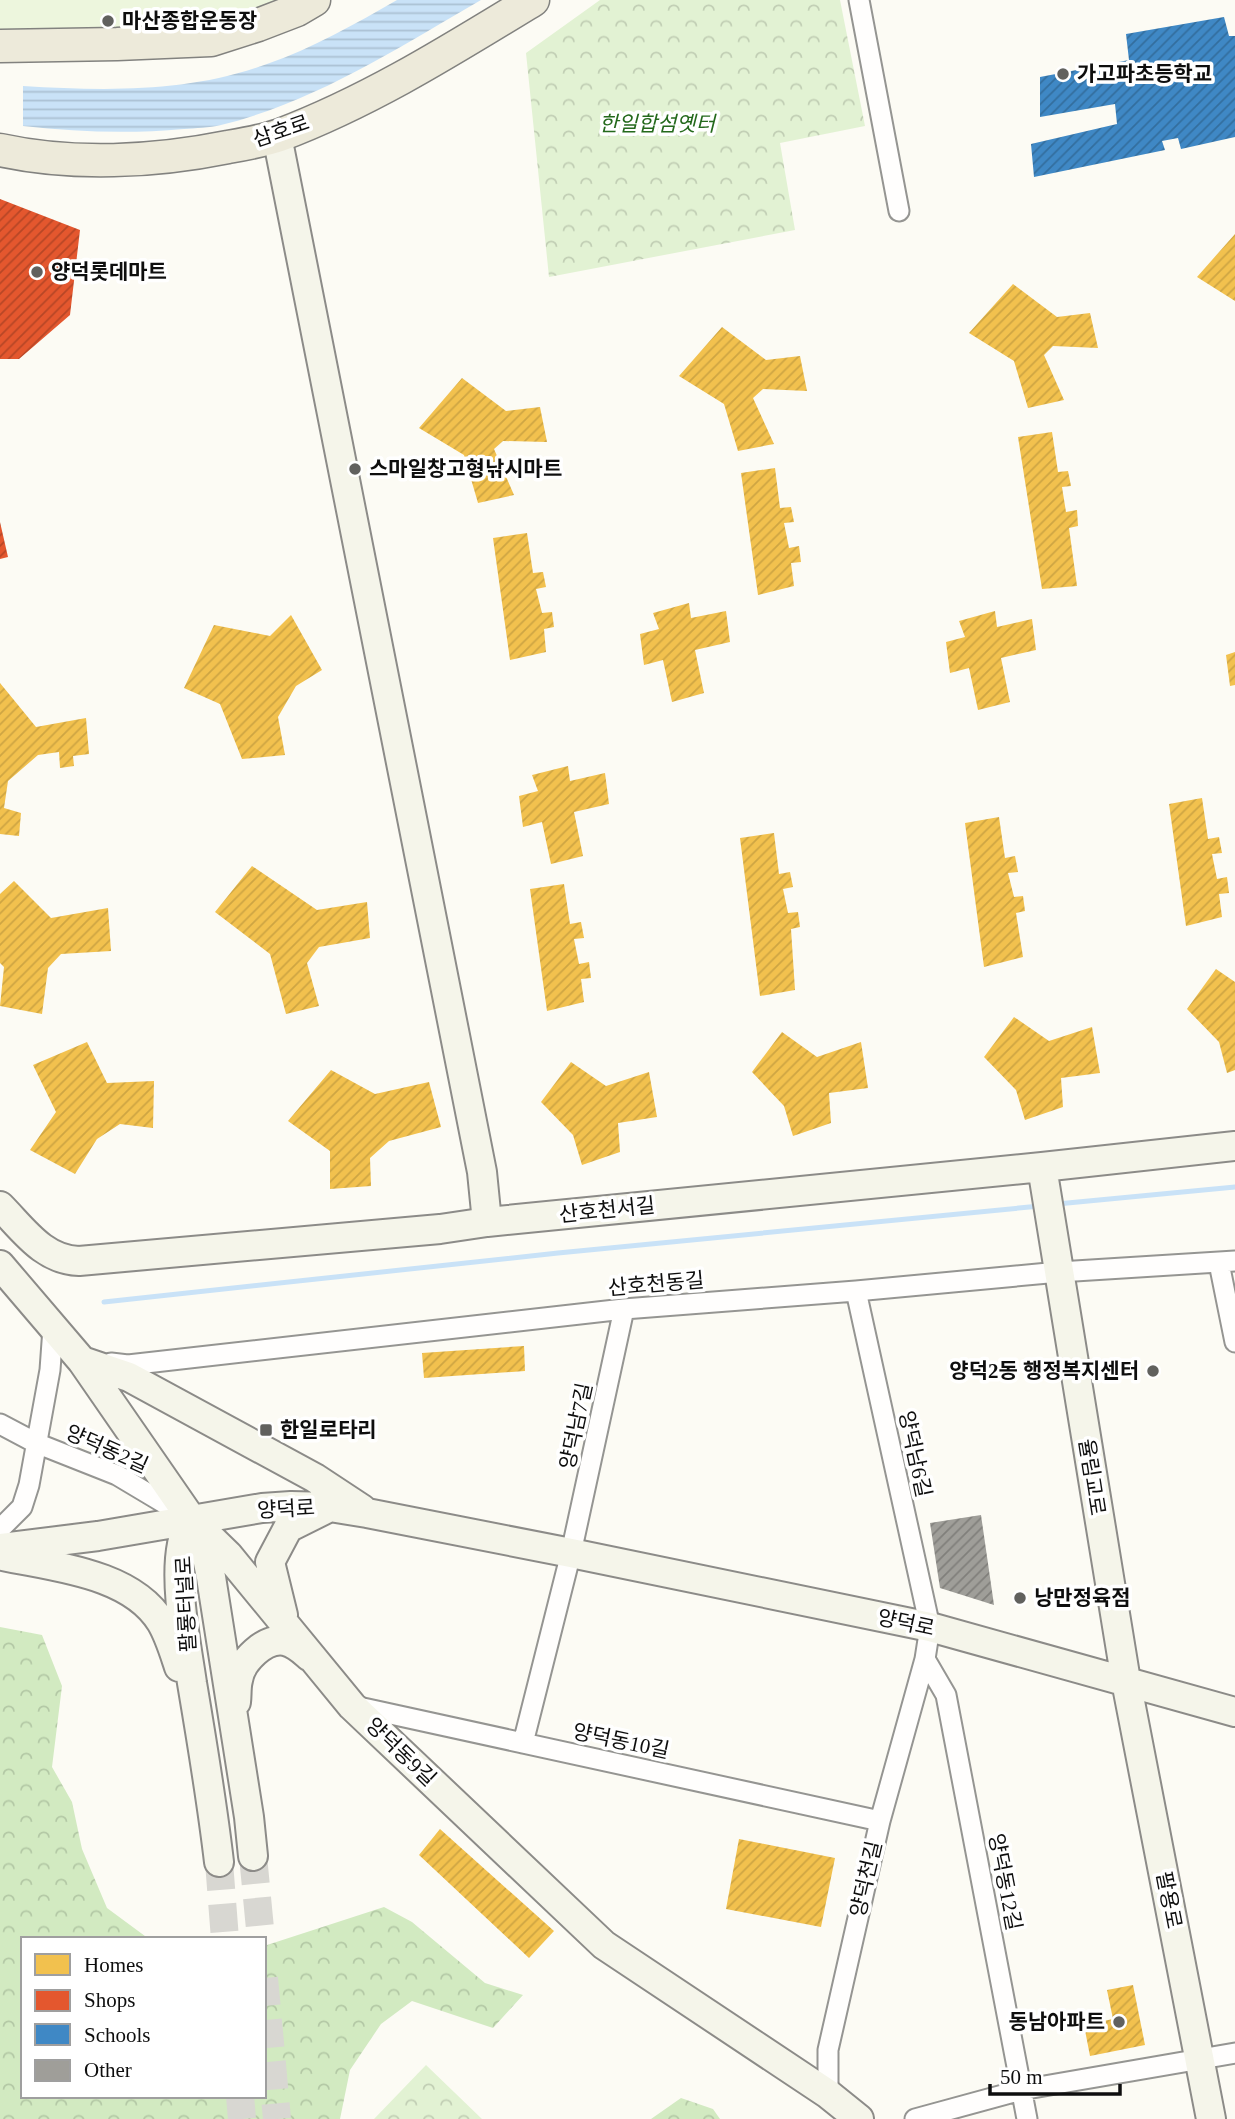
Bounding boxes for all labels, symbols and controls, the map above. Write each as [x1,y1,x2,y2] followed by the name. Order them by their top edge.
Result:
[122,9,257,33] place label: 마산종합운동장
[100,13,116,29] marker: 마산종합운동장
[1077,62,1212,86] place label: 가고파초등학교
[1055,66,1071,82] marker: 가고파초등학교
[250,110,312,152] street label: 삼호로
[599,112,718,136] park label: 한일합섬옛터
[51,260,167,284] place label: 양덕롯데마트
[29,264,45,280] marker: 양덕롯데마트
[369,457,562,481] place label: 스마일창고형낚시마트
[347,461,363,477] marker: 스마일창고형낚시마트
[558,1193,656,1227] street label: 산호천서길
[607,1268,705,1300] street label: 산호천동길
[949,1359,1139,1383] place label: 양덕2동 행정복지센터
[1145,1363,1161,1379] marker: 양덕2동 행정복지센터
[555,1381,597,1471] street label: 양덕남7길
[894,1409,936,1499] street label: 양덕남6길
[280,1418,377,1442] place label: 한일로타리
[62,1420,152,1478] street label: 양덕동2길
[258,1422,274,1438] marker: 한일로타리
[1074,1437,1110,1517] street label: 율림교로
[256,1495,316,1523] street label: 양덕로
[171,1555,201,1653] street label: 팔룡터널로
[1034,1586,1131,1610] place label: 낭만정육점
[1012,1590,1028,1606] marker: 낭만정육점
[875,1605,937,1641] street label: 양덕로
[361,1713,441,1791] street label: 양덕동9길
[570,1719,672,1763] street label: 양덕동10길
[984,1831,1026,1933] street label: 양덕동12길
[846,1839,886,1919] street label: 양덕천길
[1152,1869,1186,1931] street label: 팔용로
[21,1937,266,2098] legend
[84,1953,144,1977] text: Homes
[84,1988,135,2012] text: Shops
[1008,2010,1105,2034] place label: 동남아파트
[1111,2014,1127,2030] marker: 동남아파트
[84,2023,151,2047] text: Schools
[990,2052,1120,2096] scale bar
[84,2058,132,2082] text: Other
[1000,2065,1043,2089] text: 50 m

